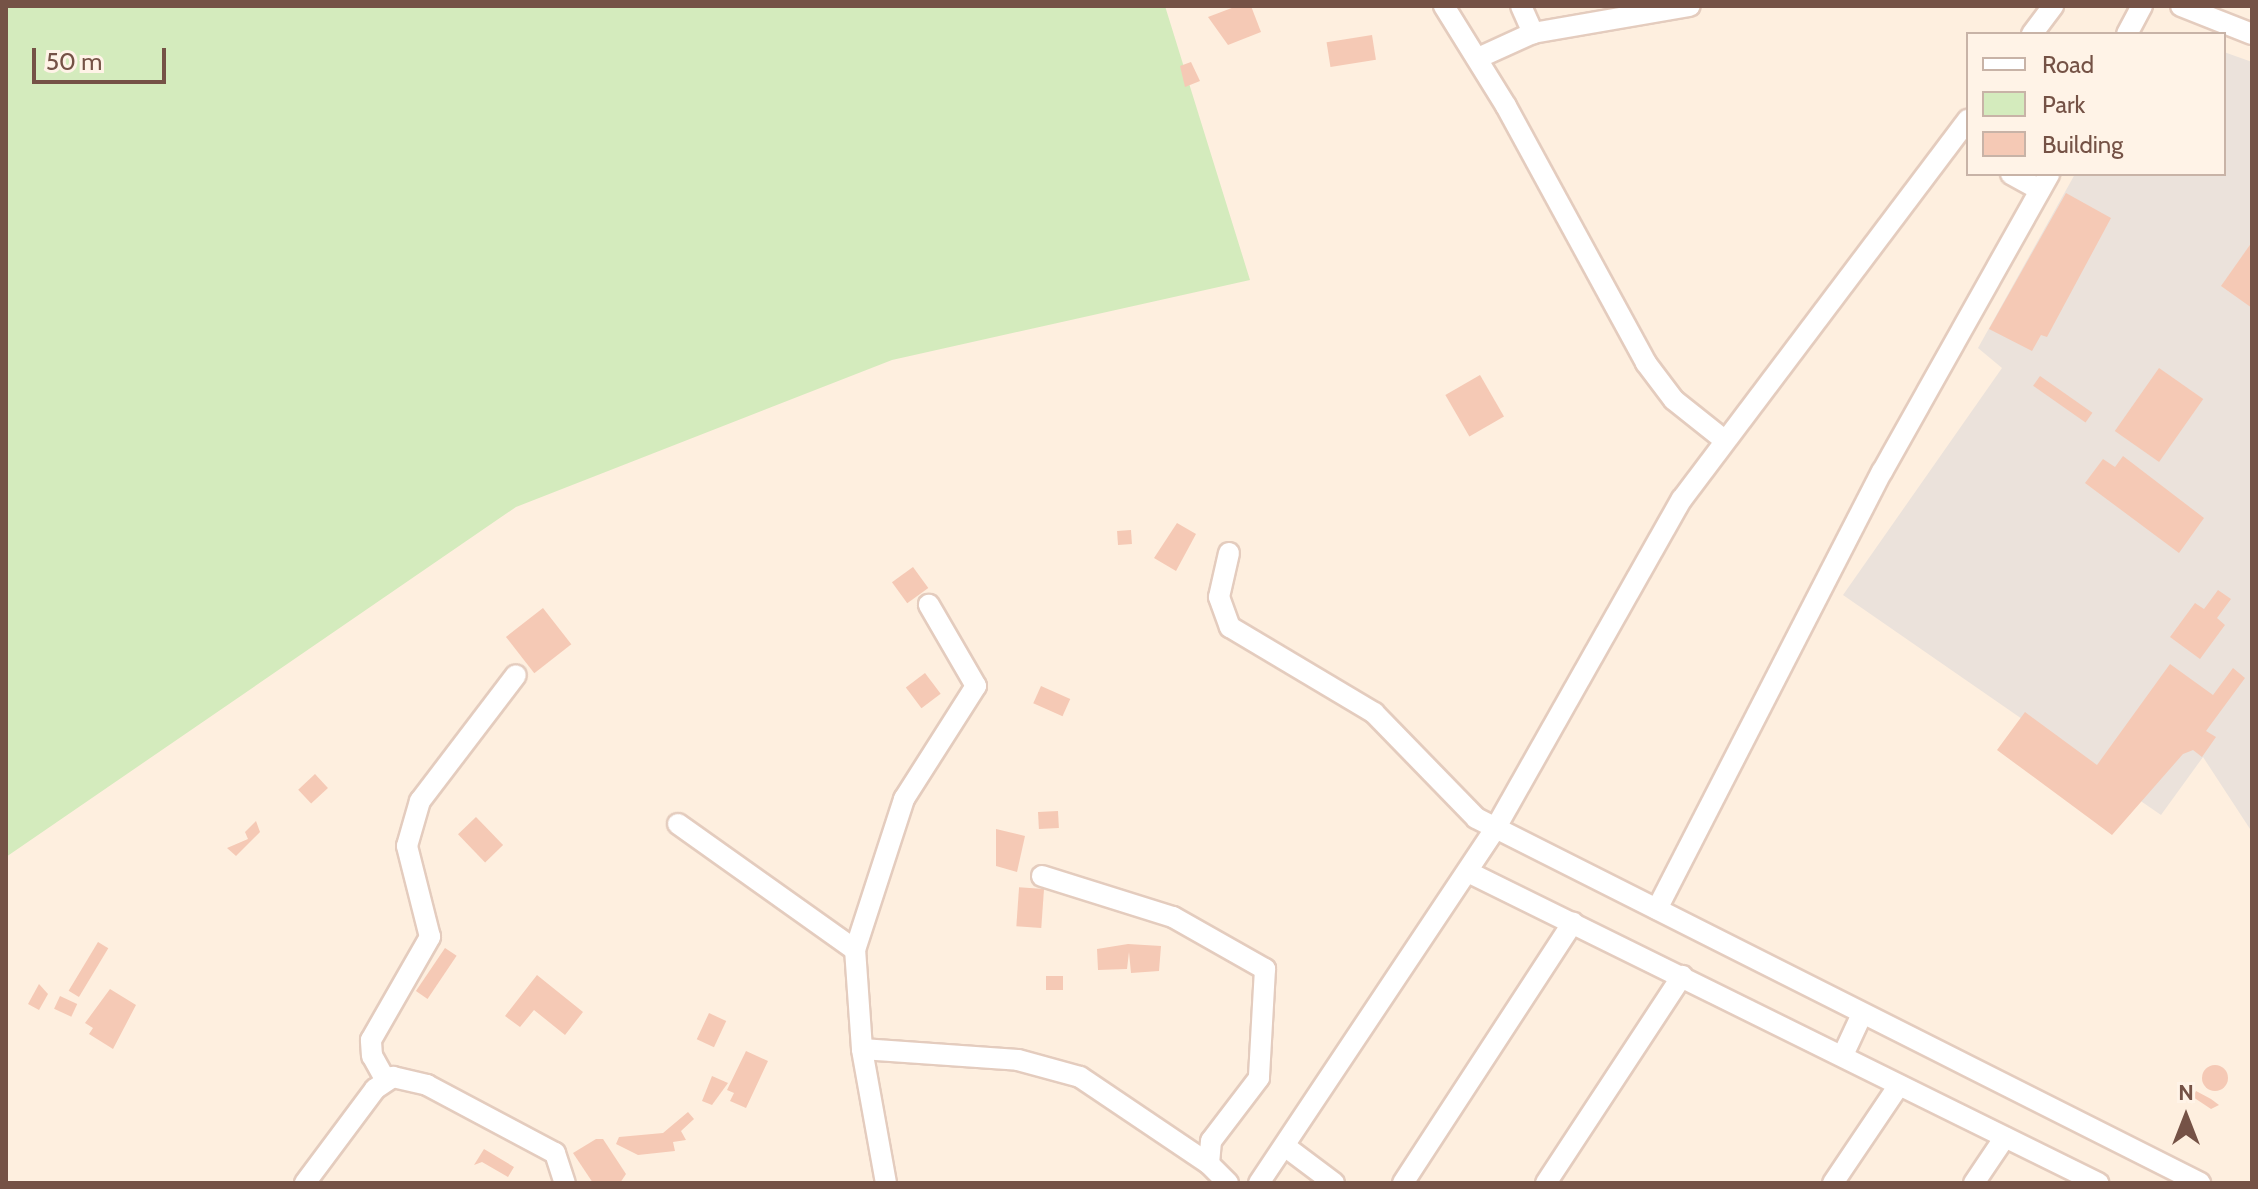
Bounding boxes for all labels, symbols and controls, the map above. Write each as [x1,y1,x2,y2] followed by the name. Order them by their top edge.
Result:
[36,32,170,82] scale bar
[1966,32,2226,176] legend
[46,47,102,76] text: 50 m
[2042,50,2094,79] text: Road
[2042,90,2085,119] text: Park
[2042,130,2123,159] text: Building
[2146,1077,2226,1157] north arrow
[2178,1079,2194,1106] text: N

